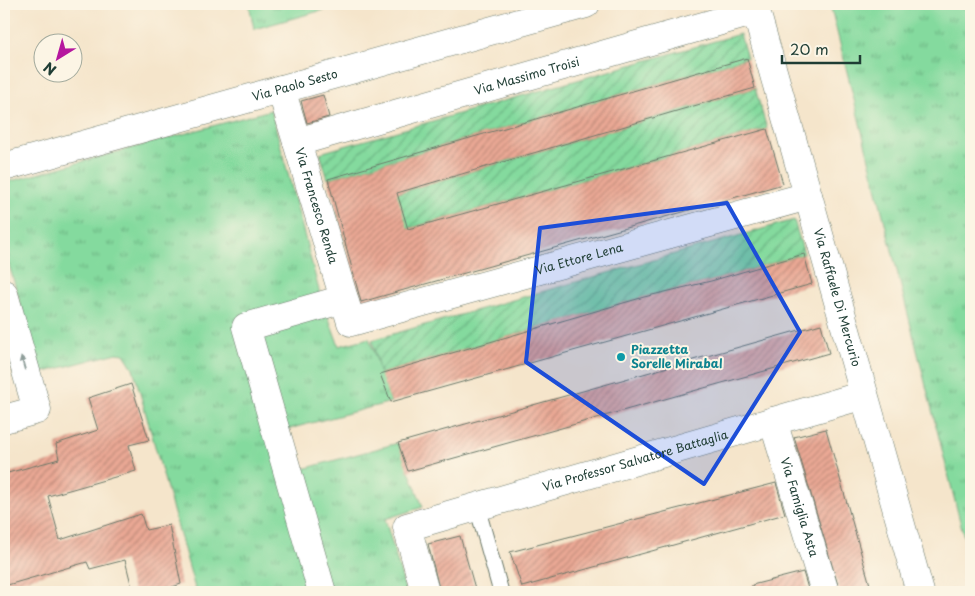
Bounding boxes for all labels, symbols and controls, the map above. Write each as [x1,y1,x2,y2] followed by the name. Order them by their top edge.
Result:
[32,32,82,82] north arrow
[782,32,860,64] scale bar
[790,37,829,60] text: 20 m
[472,52,581,99] street label: Via Massimo Troisi
[39,57,61,81] text: N
[250,64,340,105] street label: Via Paolo Sesto
[291,145,343,266] street label: Via Francesco Renda
[810,226,866,369] street label: Via Raffaele Di Mercurio
[533,237,625,279] street label: Via Ettore Lena
[631,340,722,372] place label: Piazzetta Sorelle Mirabal
[615,351,627,363] marker: Piazzetta Sorelle Mirabal
[19,355,27,370] one-way arrow
[540,425,730,495] street label: Via Professor Salvatore Battaglia
[777,455,824,560] street label: Via Famiglia Asta

